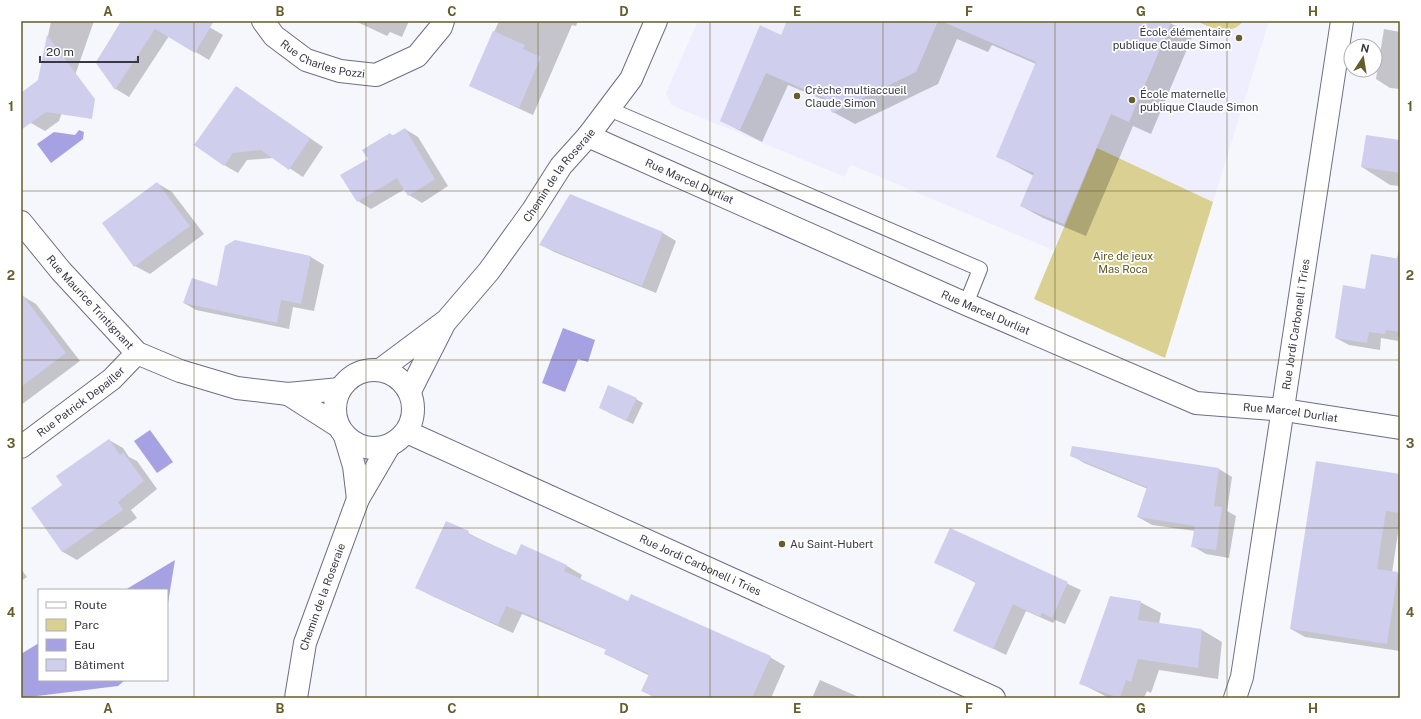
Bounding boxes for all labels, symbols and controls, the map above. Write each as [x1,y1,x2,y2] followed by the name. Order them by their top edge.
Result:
[103,4,113,19] text: A
[276,4,285,19] text: B
[447,4,457,19] text: C
[619,4,629,19] text: D
[793,4,801,19] text: E
[965,4,973,19] text: F
[1136,4,1146,19] text: G
[1308,4,1318,19] text: H
[1113,25,1231,51] place label: École élémentaire publique Claude Simon
[1234,33,1244,43] marker: École élémentaire publique Claude Simon
[278,37,366,80] street label: Rue Charles Pozzi
[40,38,138,64] scale bar
[1343,38,1383,78] north arrow
[1360,41,1371,55] text: N
[46,45,74,59] text: 20 m
[805,84,907,109] place label: Crèche multiaccueil Claude Simon
[1140,87,1258,113] place label: École maternelle publique Claude Simon
[792,91,802,101] marker: Crèche multiaccueil Claude Simon
[1127,95,1137,105] marker: École maternelle publique Claude Simon
[8,99,14,114] text: 1
[1407,99,1413,114] text: 1
[521,126,597,224] street label: Chemin de la Roseraie
[643,156,735,206] street label: Rue Marcel Durliat
[1093,250,1153,275] park label: Aire de jeux Mas Roca
[45,253,136,351] street label: Rue Maurice Trintignant
[1280,257,1312,391] street label: Rue Jordi Carbonell i Tries
[7,268,15,283] text: 2
[1406,268,1414,283] text: 2
[939,288,1032,337] street label: Rue Marcel Durliat
[34,364,127,439] street label: Rue Patrick Depailler
[1243,401,1339,424] street label: Rue Marcel Durliat
[7,436,16,451] text: 3
[1406,436,1415,451] text: 3
[638,532,763,598] street label: Rue Jordi Carbonell i Tries
[790,538,873,550] place label: Au Saint-Hubert
[777,539,787,549] marker: Au Saint-Hubert
[298,542,347,651] street label: Chemin de la Roseraie
[38,589,168,681] legend
[74,598,107,612] text: Route
[7,605,16,620] text: 4
[1406,605,1415,620] text: 4
[74,618,99,632] text: Parc
[74,638,95,652] text: Eau
[74,658,125,672] text: Bâtiment
[103,701,113,716] text: A
[276,701,285,716] text: B
[447,701,457,716] text: C
[619,701,629,716] text: D
[793,701,801,716] text: E
[965,701,973,716] text: F
[1136,701,1146,716] text: G
[1308,701,1318,716] text: H

